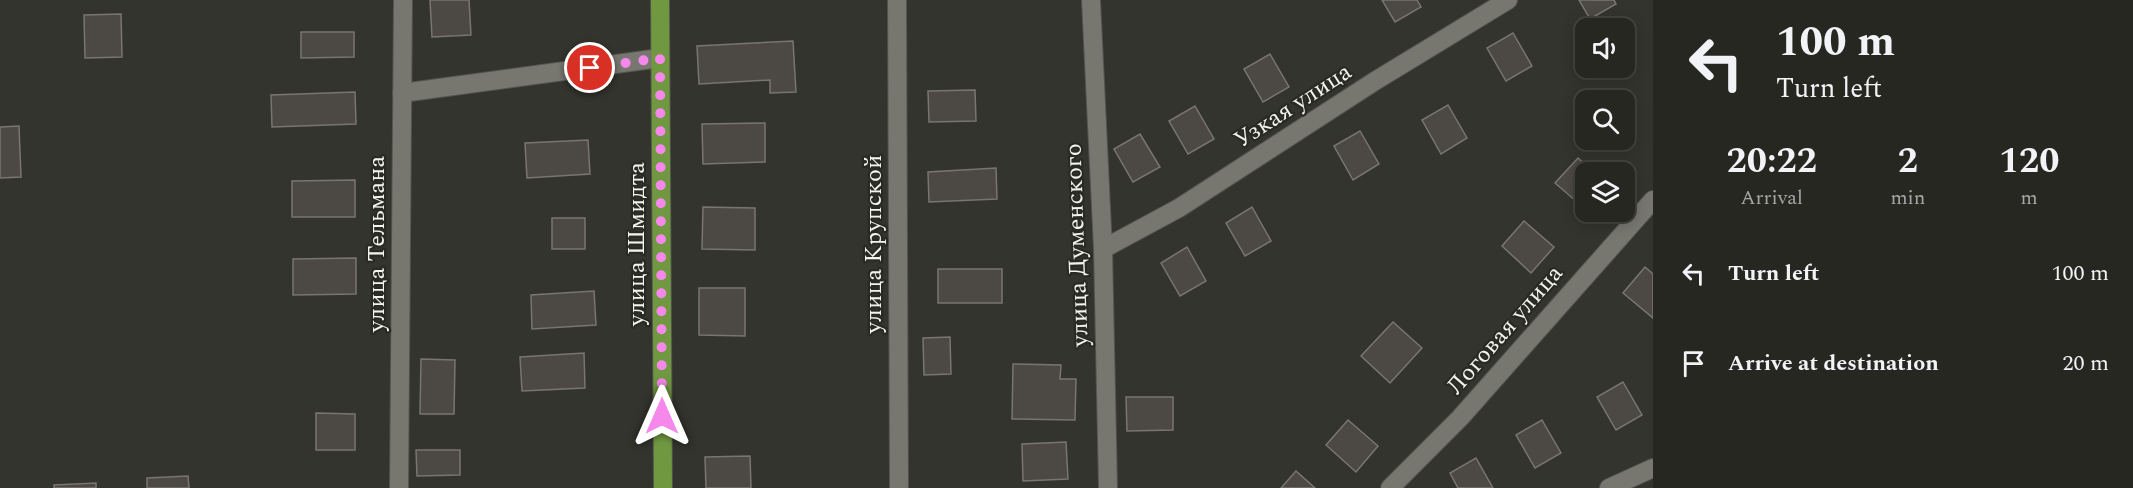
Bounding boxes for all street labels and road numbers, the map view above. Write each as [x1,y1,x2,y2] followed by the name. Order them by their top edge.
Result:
[1227,54,1359,158] street label: Узкая улица
[1055,143,1099,348] street label: улица Думенского
[359,155,395,333] street label: улица Тельмана
[856,155,892,334] street label: улица Крупской
[619,162,655,327] street label: улица Шмидта
[1438,257,1572,403] street label: Логовая улица

